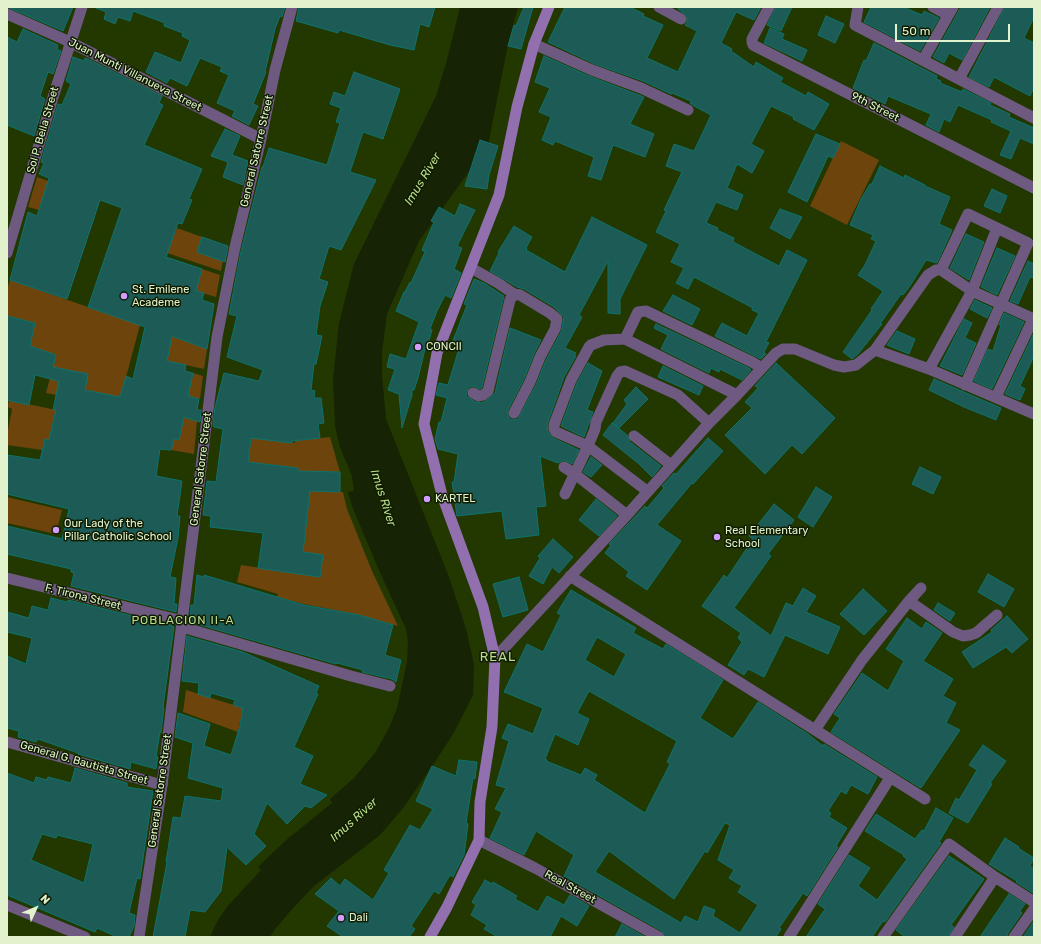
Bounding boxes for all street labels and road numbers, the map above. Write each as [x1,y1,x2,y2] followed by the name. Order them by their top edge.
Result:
[66,36,204,114] street label: Juan Munti Villanueva Street
[24,85,62,175] street label: Sol P. Bella Street
[849,89,901,125] street label: 9th Street
[238,94,276,208] street label: General Satorre Street
[187,411,215,527] street label: General Satorre Street
[44,581,122,613] street label: F. Tirona Street
[146,733,174,849] street label: General Satorre Street
[19,738,149,788] street label: General G. Bautista Street
[542,868,598,906] street label: Real Street

